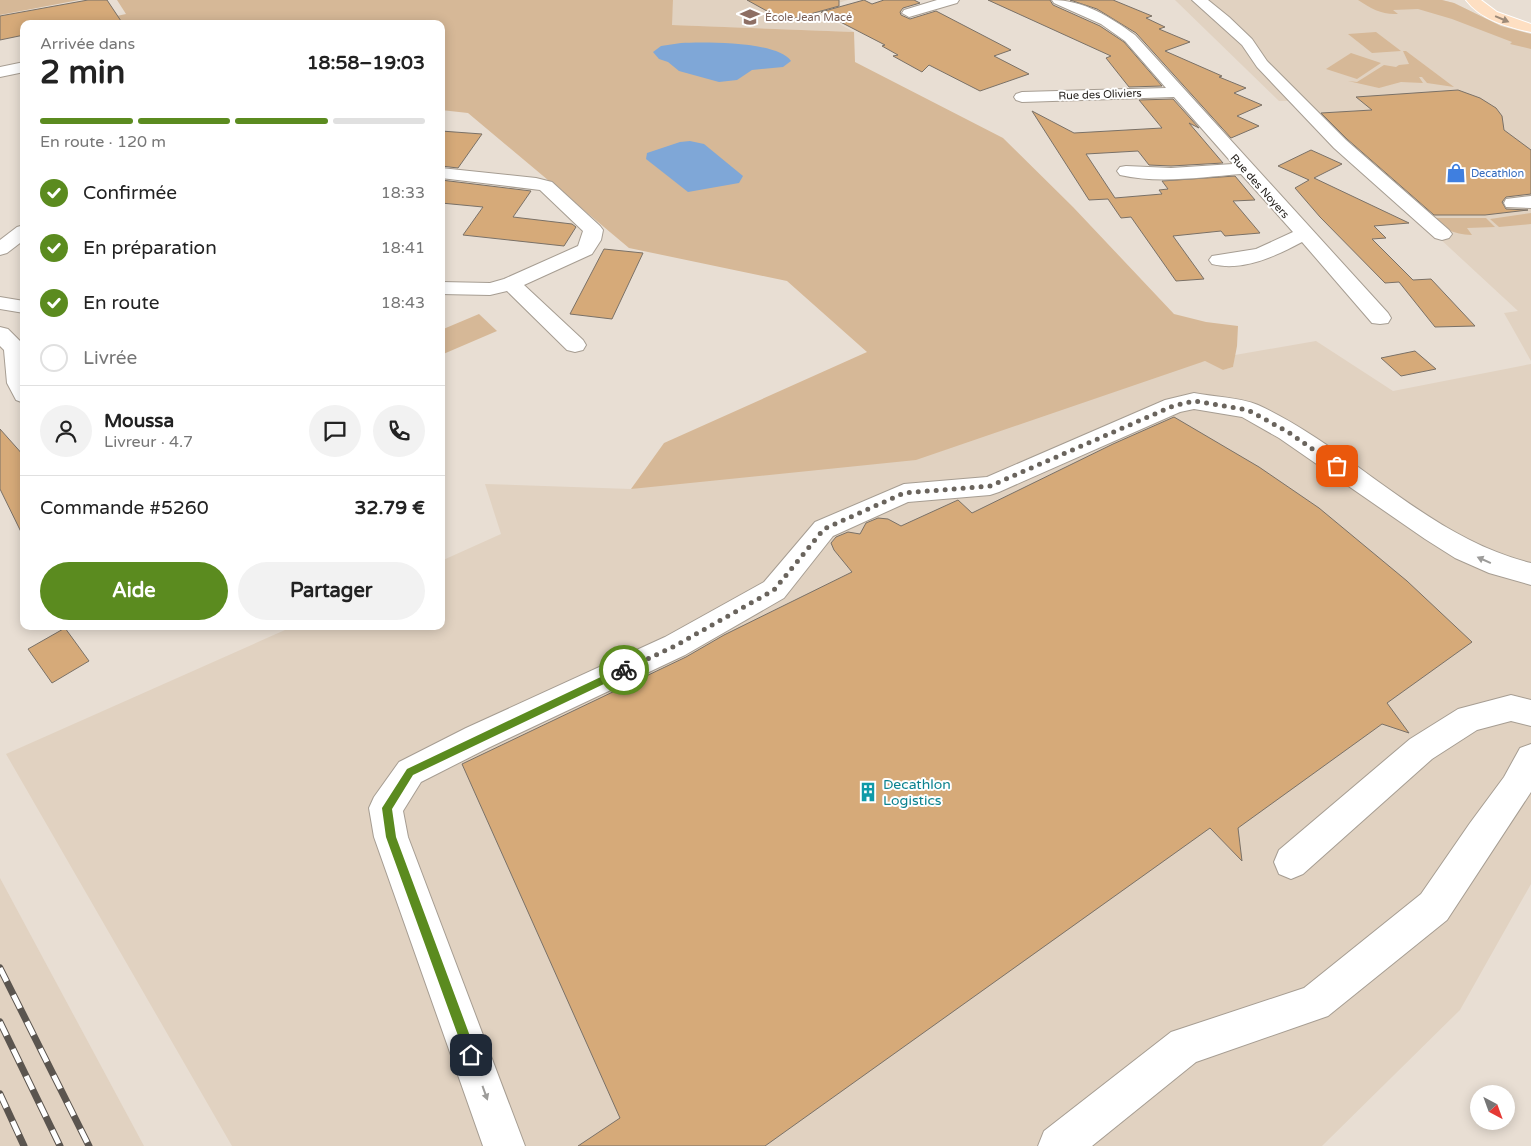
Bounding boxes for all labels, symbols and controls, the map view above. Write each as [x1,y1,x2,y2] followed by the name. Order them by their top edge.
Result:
[739,6,761,28] school or university icon: École Jean Macé
[765,10,852,24] place label: École Jean Macé
[1495,15,1509,23] one-way arrow
[40,34,135,54] text: Arrivée dans
[307,52,425,74] text: 18:58–19:03
[40,54,125,92] text: 2 min
[1058,87,1142,102] street label: Rue des Oliviers
[40,132,166,152] text: En route · 120 m
[1227,152,1292,221] street label: Rue des Noyers
[1445,162,1467,184] shop icon: Decathlon
[1471,167,1524,180] place label: Decathlon
[40,179,68,207] icon: check
[83,182,177,204] text: Confirmée
[381,183,425,203] text: 18:33
[40,234,68,262] icon: check
[83,237,217,259] text: En préparation
[381,238,425,258] text: 18:41
[40,289,68,317] icon: check
[83,292,160,314] text: En route
[381,293,425,313] text: 18:43
[83,347,137,369] text: Livrée
[40,405,92,457] button: person
[309,405,361,457] button: chat
[373,405,425,457] button: phone
[104,410,174,432] text: Moussa
[104,432,193,452] text: Livreur · 4.7
[1316,445,1358,487] pin
[1323,452,1351,480] icon: bag
[40,497,209,519] text: Commande #5260
[355,497,425,519] text: 32.79 €
[1477,556,1492,565] one-way arrow
[40,562,228,620] button: Aide
[238,562,425,620] button: Partager
[599,645,649,695] courier
[610,656,638,684] icon: bike
[883,776,951,809] place label: Decathlon Logistics
[857,781,879,803] building icon: Decathlon Logistics
[450,1034,492,1076] pin
[457,1041,485,1069] icon: home
[1470,1085,1515,1130] north arrow
[1470,1085,1515,1130] map controls
[482,1086,489,1101] one-way arrow

